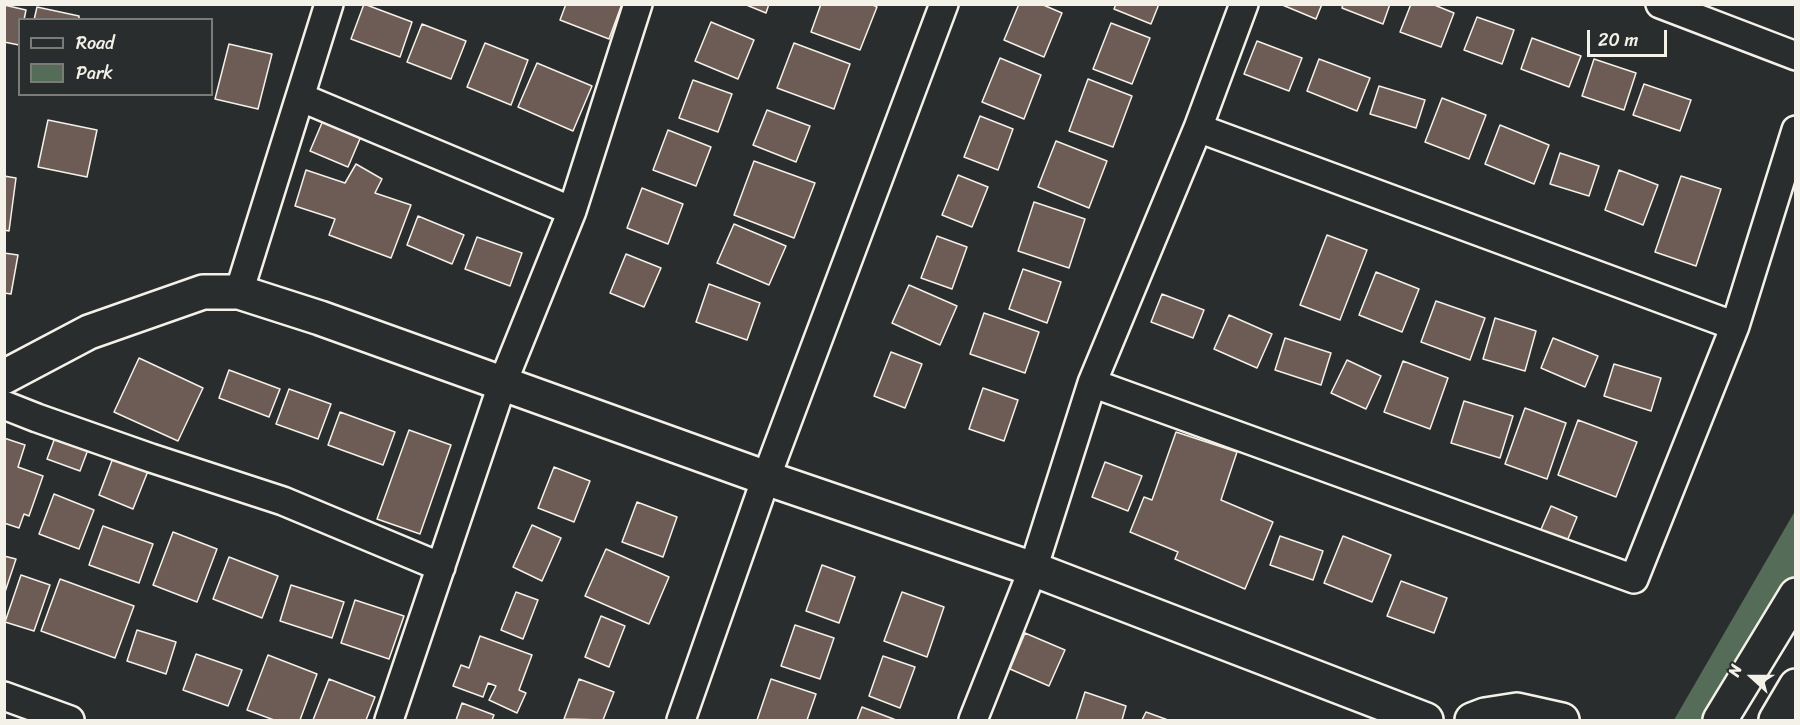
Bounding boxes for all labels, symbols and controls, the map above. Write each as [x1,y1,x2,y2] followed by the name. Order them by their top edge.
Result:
[18,18,213,96] legend
[1590,18,1670,56] scale bar
[1598,24,1638,56] text: 20 m
[76,27,115,59] text: Road
[76,57,113,89] text: Park
[1722,647,1782,707] north arrow
[1719,660,1750,681] text: N

